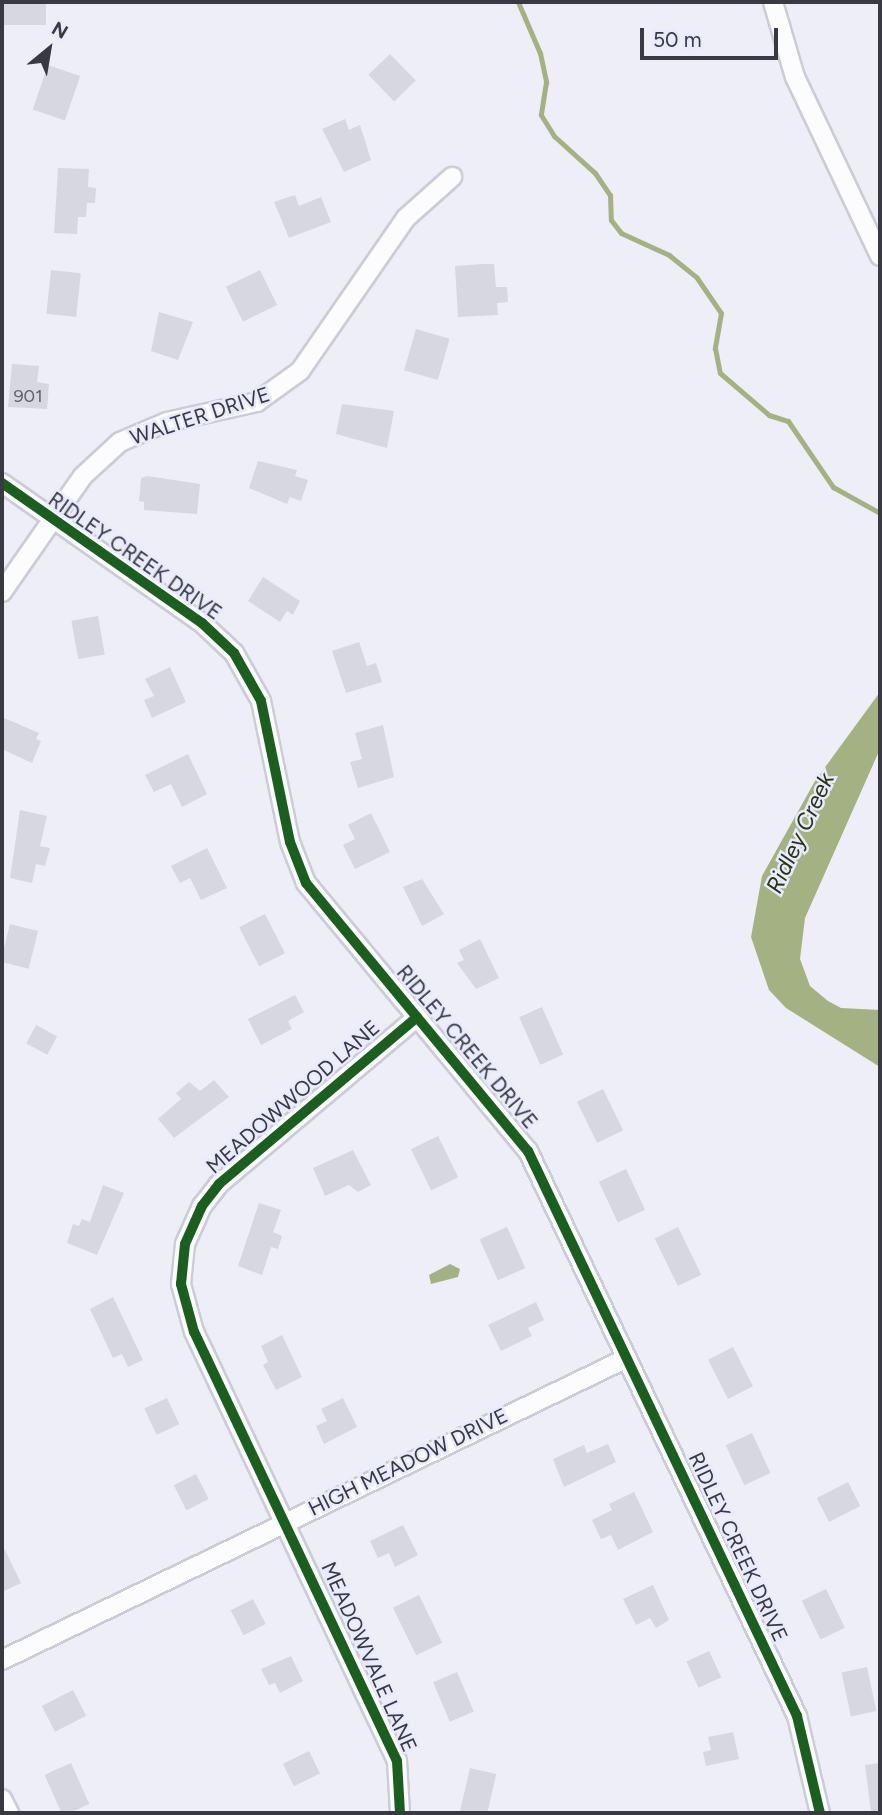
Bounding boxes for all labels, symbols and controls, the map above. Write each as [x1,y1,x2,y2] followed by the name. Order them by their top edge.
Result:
[14,14,84,84] north arrow
[644,14,782,58] scale bar
[48,17,72,44] text: N
[653,27,702,52] text: 50 m
[127,382,273,450] street label: WALTER DRIVE
[13,385,43,407] house number: 901
[43,487,227,625] street label: RIDLEY CREEK DRIVE
[760,769,840,897] water label: Ridley Creek
[391,960,543,1134] street label: RIDLEY CREEK DRIVE
[201,1015,385,1179] street label: MEADOWWOOD LANE
[304,1403,512,1521] street label: HIGH MEADOW DRIVE
[683,1448,793,1646] street label: RIDLEY CREEK DRIVE
[316,1558,422,1756] street label: MEADOWVALE LANE

